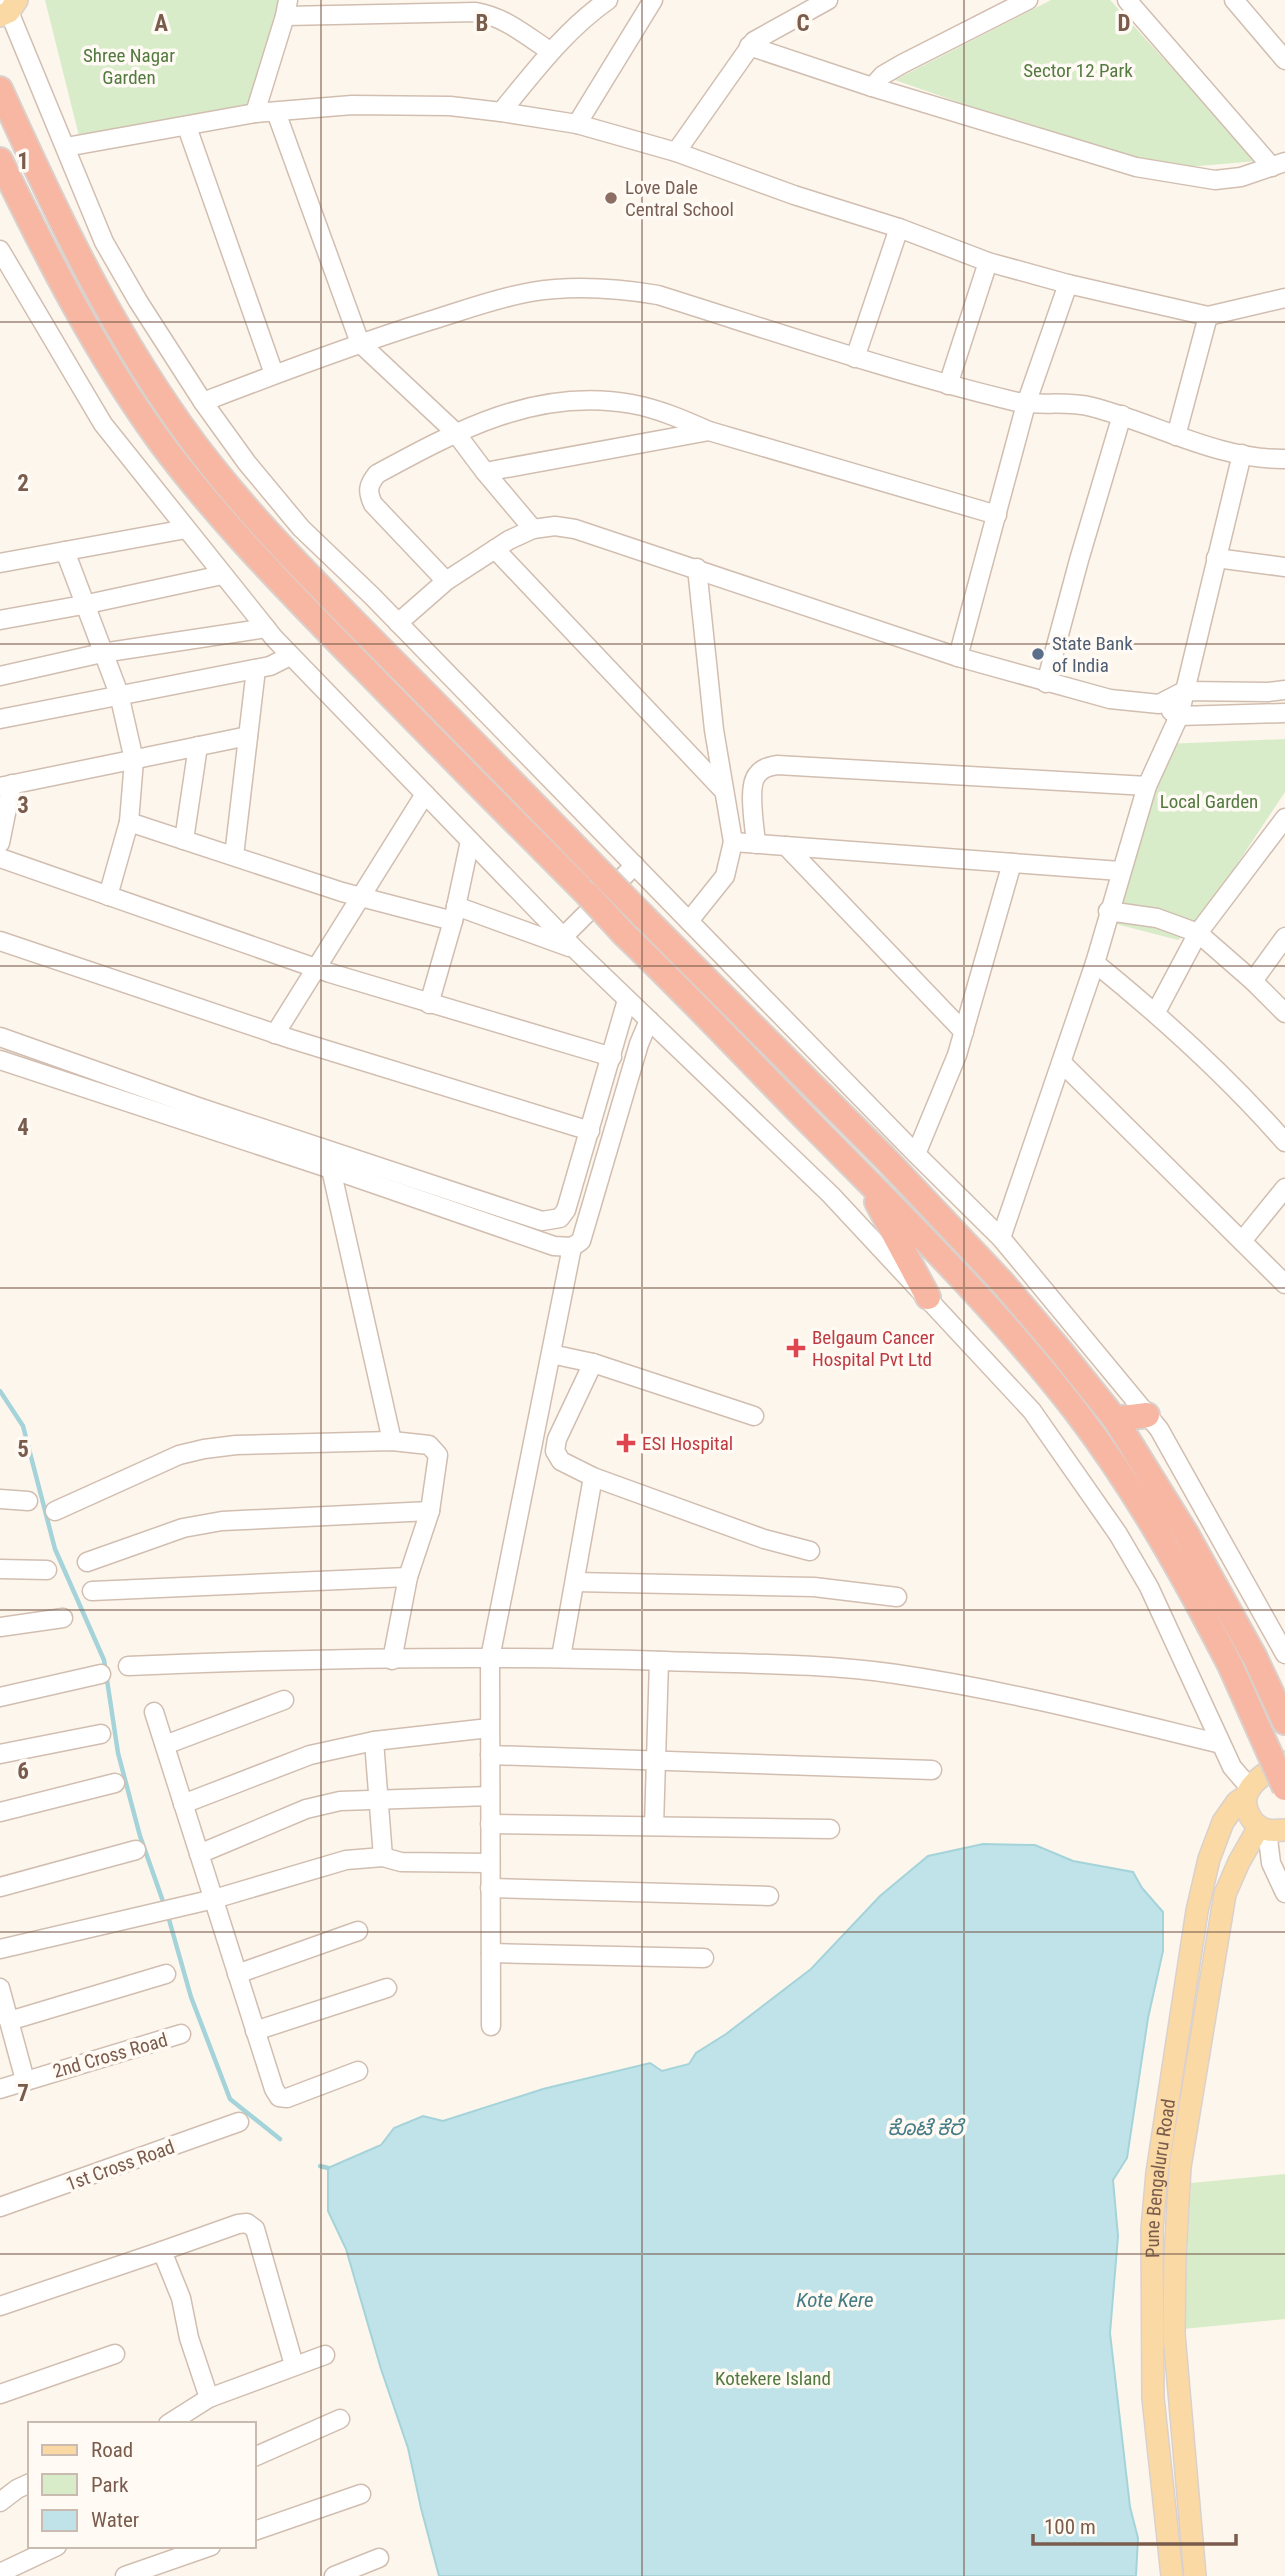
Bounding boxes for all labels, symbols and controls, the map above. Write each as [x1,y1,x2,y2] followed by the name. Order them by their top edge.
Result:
[154,10,168,37] text: A
[476,10,488,37] text: B
[796,10,810,37] text: C
[1118,10,1131,37] text: D
[83,44,175,89] park label: Shree Nagar Garden
[1023,59,1133,82] park label: Sector 12 Park
[17,148,29,175] text: 1
[625,176,734,221] place label: Love Dale Central School
[603,190,619,206] marker: Love Dale Central School
[17,470,29,497] text: 2
[1052,632,1133,677] place label: State Bank of India
[1030,646,1046,662] marker: State Bank of India
[1160,790,1258,813] park label: Local Garden
[17,792,29,819] text: 3
[17,1114,29,1141] text: 4
[812,1326,935,1371] place label: Belgaum Cancer Hospital Pvt Ltd
[786,1338,806,1358] marker: Belgaum Cancer Hospital Pvt Ltd
[642,1432,733,1455] place label: ESI Hospital
[616,1433,636,1453] marker: ESI Hospital
[17,1436,29,1463] text: 5
[17,1758,29,1785] text: 6
[50,2028,170,2083] street label: 2nd Cross Road
[17,2080,29,2107] text: 7
[1141,2097,1180,2258] street label: Pune Bengaluru Road
[887,2116,966,2140] water label: ಕೊಟೆ ಕೆರೆ
[63,2135,178,2196] street label: 1st Cross Road
[796,2288,874,2312] water label: Kote Kere
[715,2367,831,2390] park label: Kotekere Island
[28,2422,256,2548] legend
[91,2438,133,2462] text: Road
[91,2473,129,2497] text: Park
[1033,2502,1236,2546] scale bar
[91,2508,139,2532] text: Water
[1044,2515,1096,2539] text: 100 m

